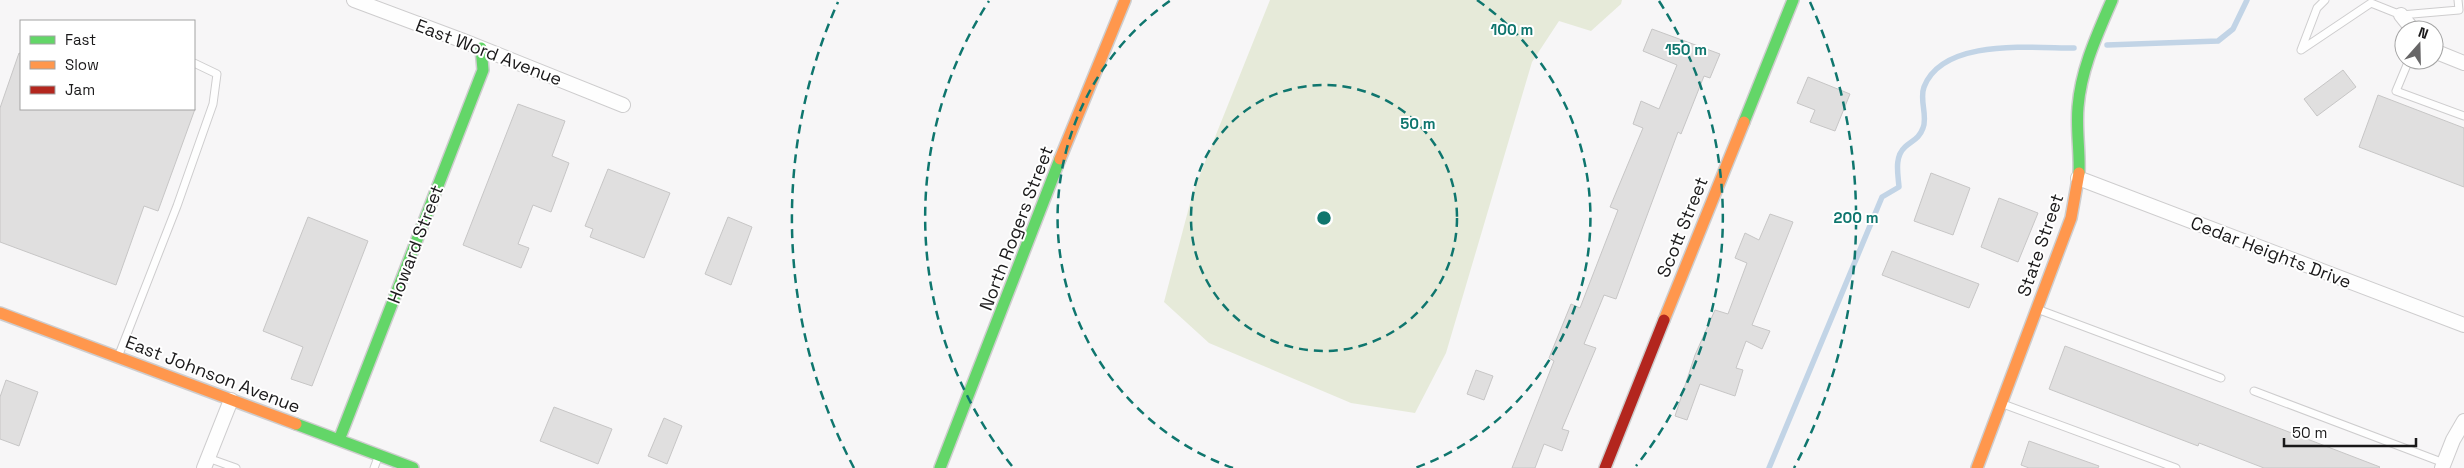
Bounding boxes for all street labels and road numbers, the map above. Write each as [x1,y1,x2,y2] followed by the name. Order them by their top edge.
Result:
[412,13,566,91] street label: East Word Avenue
[974,143,1058,313] street label: North Rogers Street
[1651,173,1713,281] street label: Scott Street
[382,182,448,306] street label: Howard Street
[2012,191,2068,299] street label: State Street
[2187,211,2355,293] street label: Cedar Heights Drive
[122,330,304,418] street label: East Johnson Avenue

